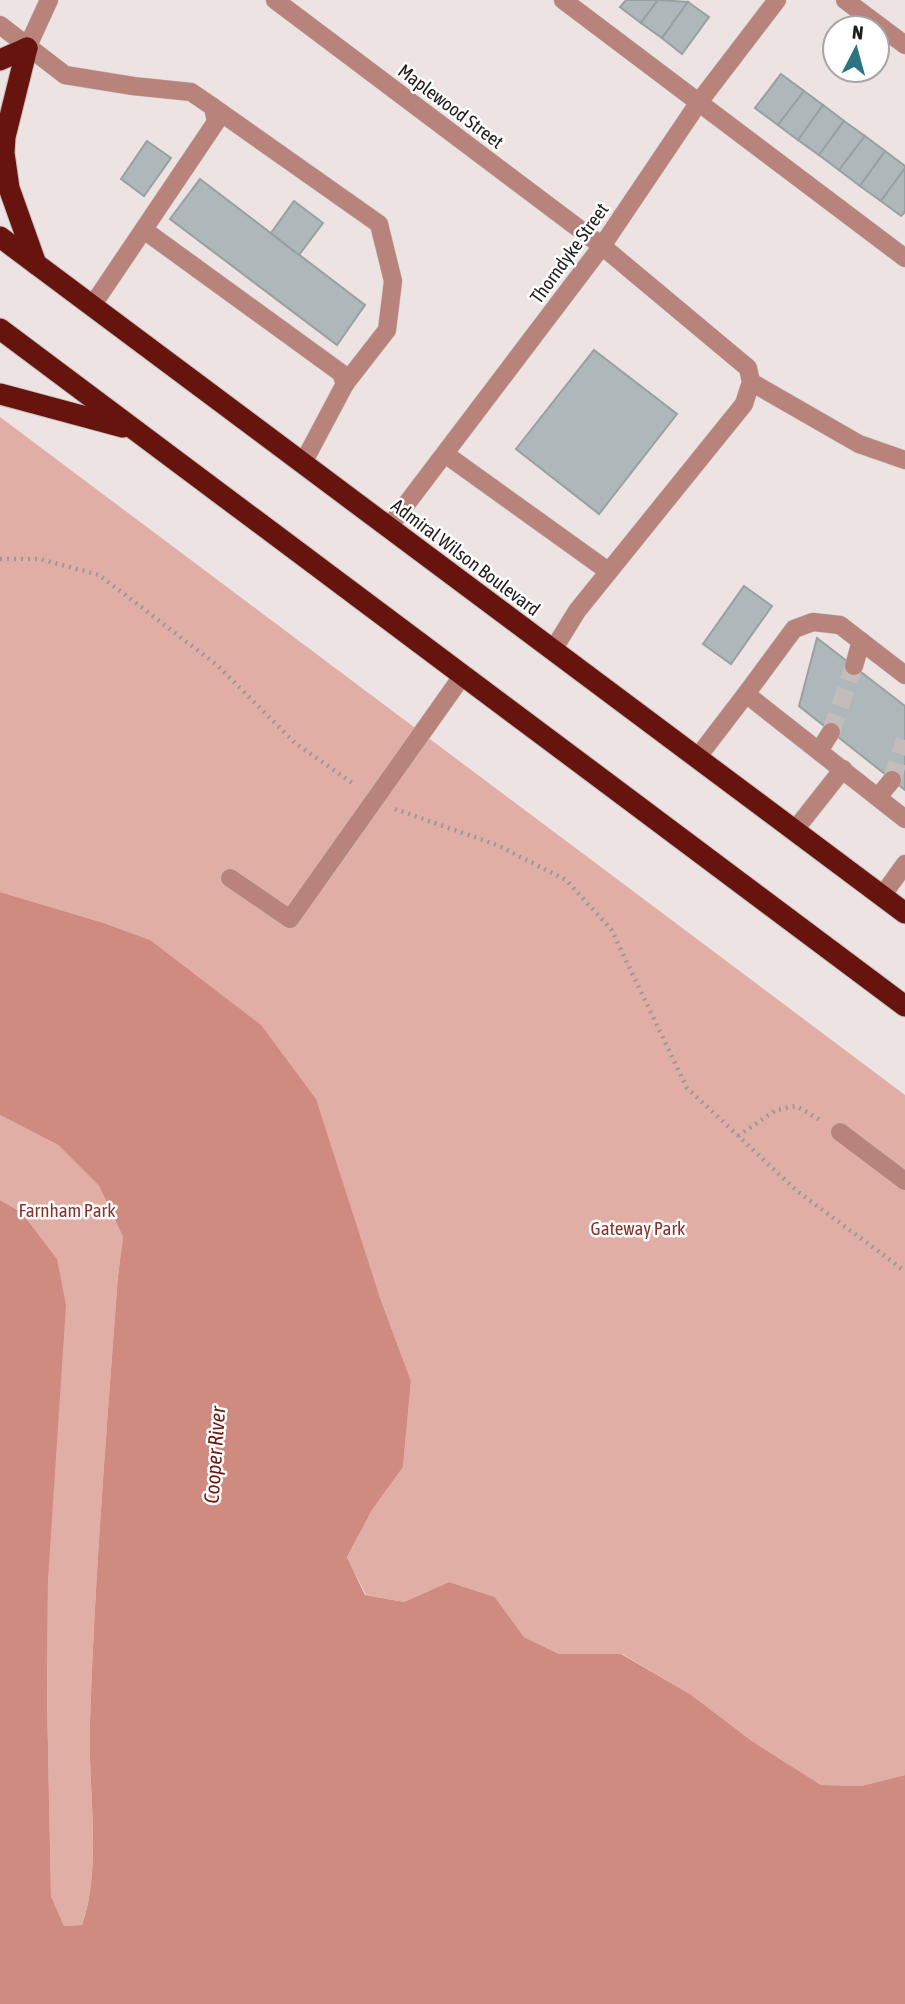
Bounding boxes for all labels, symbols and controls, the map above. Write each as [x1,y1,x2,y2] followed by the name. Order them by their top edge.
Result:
[821,14,891,84] north arrow
[851,21,865,44] text: N
[394,59,508,153] street label: Maplewood Street
[525,199,613,307] street label: Thorndyke Street
[387,494,545,620] street label: Admiral Wilson Boulevard
[19,1199,116,1221] park label: Farnham Park
[591,1217,686,1239] park label: Gateway Park
[199,1405,229,1504] water label: Cooper River

